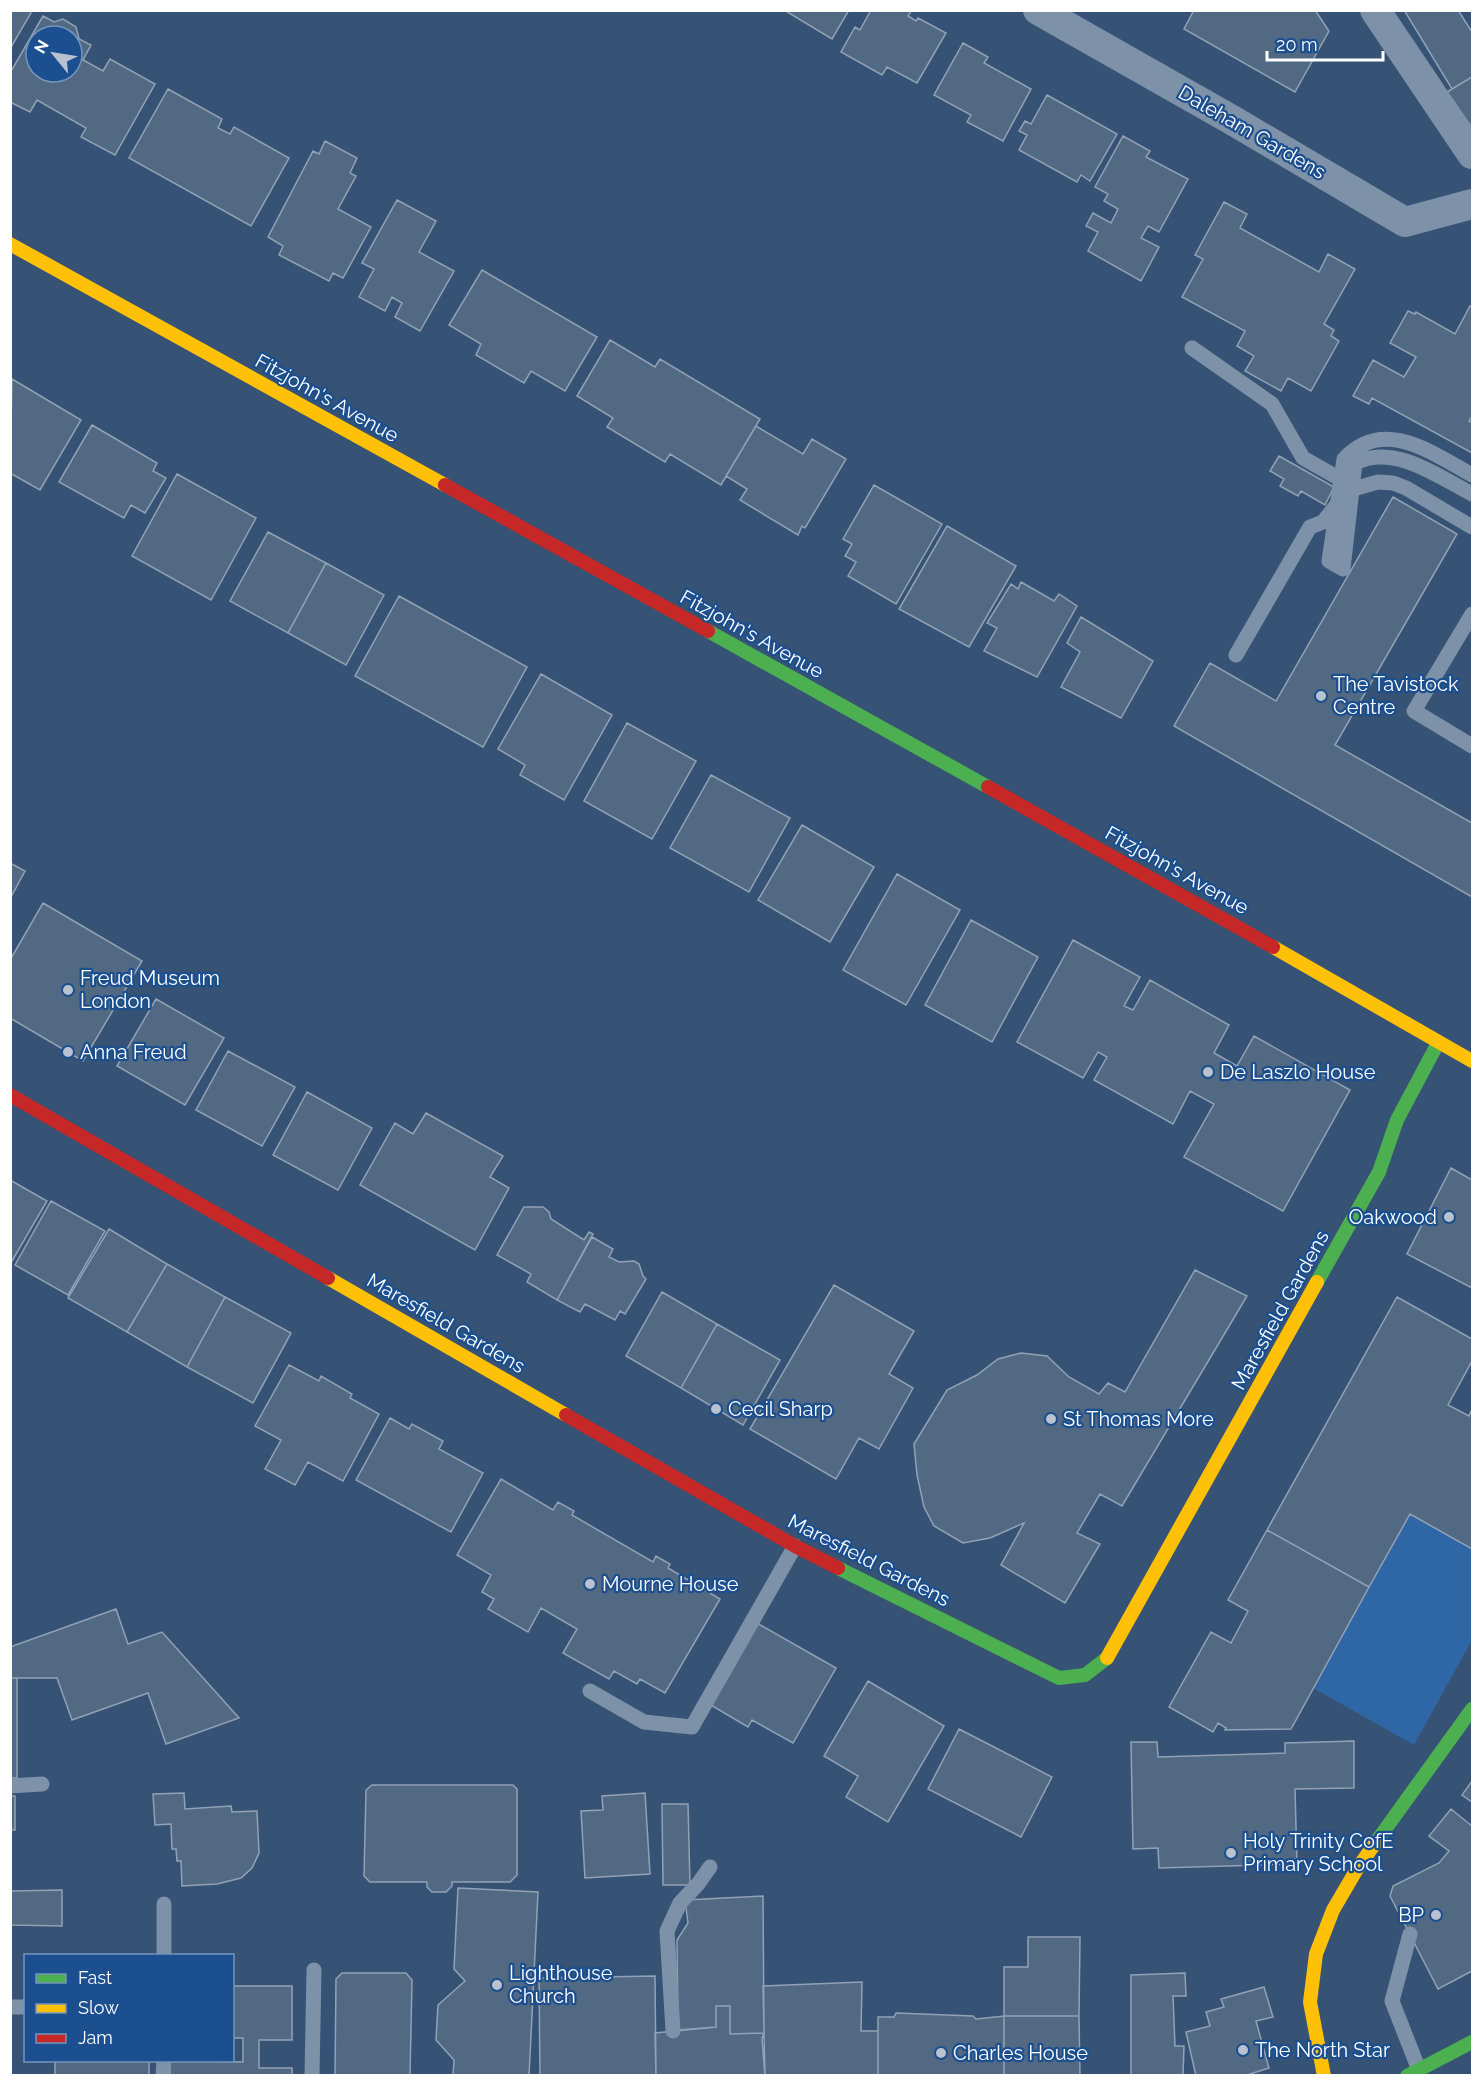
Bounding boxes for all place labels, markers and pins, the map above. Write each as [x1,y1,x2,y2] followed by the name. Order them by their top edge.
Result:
[1333,672,1459,719] place label: The Tavistock Centre
[1314,689,1328,703] marker: The Tavistock Centre
[80,966,220,1013] place label: Freud Museum London
[61,983,75,997] marker: Freud Museum London
[80,1040,187,1064] place label: Anna Freud
[61,1045,75,1059] marker: Anna Freud
[1220,1060,1376,1084] place label: De Laszlo House
[1201,1065,1215,1079] marker: De Laszlo House
[1348,1205,1437,1229] place label: Oakwood
[1442,1210,1456,1224] marker: Oakwood
[728,1397,833,1421] place label: Cecil Sharp
[709,1402,723,1416] marker: Cecil Sharp
[1063,1407,1214,1431] place label: St Thomas More
[1044,1412,1058,1426] marker: St Thomas More
[602,1572,739,1596] place label: Mourne House
[583,1577,597,1591] marker: Mourne House
[1243,1829,1394,1876] place label: Holy Trinity CofE Primary School
[1224,1846,1238,1860] marker: Holy Trinity CofE Primary School
[1398,1903,1424,1927] place label: BP
[1429,1908,1443,1922] marker: BP
[509,1961,613,2008] place label: Lighthouse Church
[490,1978,504,1992] marker: Lighthouse Church
[1255,2038,1390,2062] place label: The North Star
[953,2041,1088,2065] place label: Charles House
[1236,2043,1250,2057] marker: The North Star
[934,2046,948,2060] marker: Charles House

